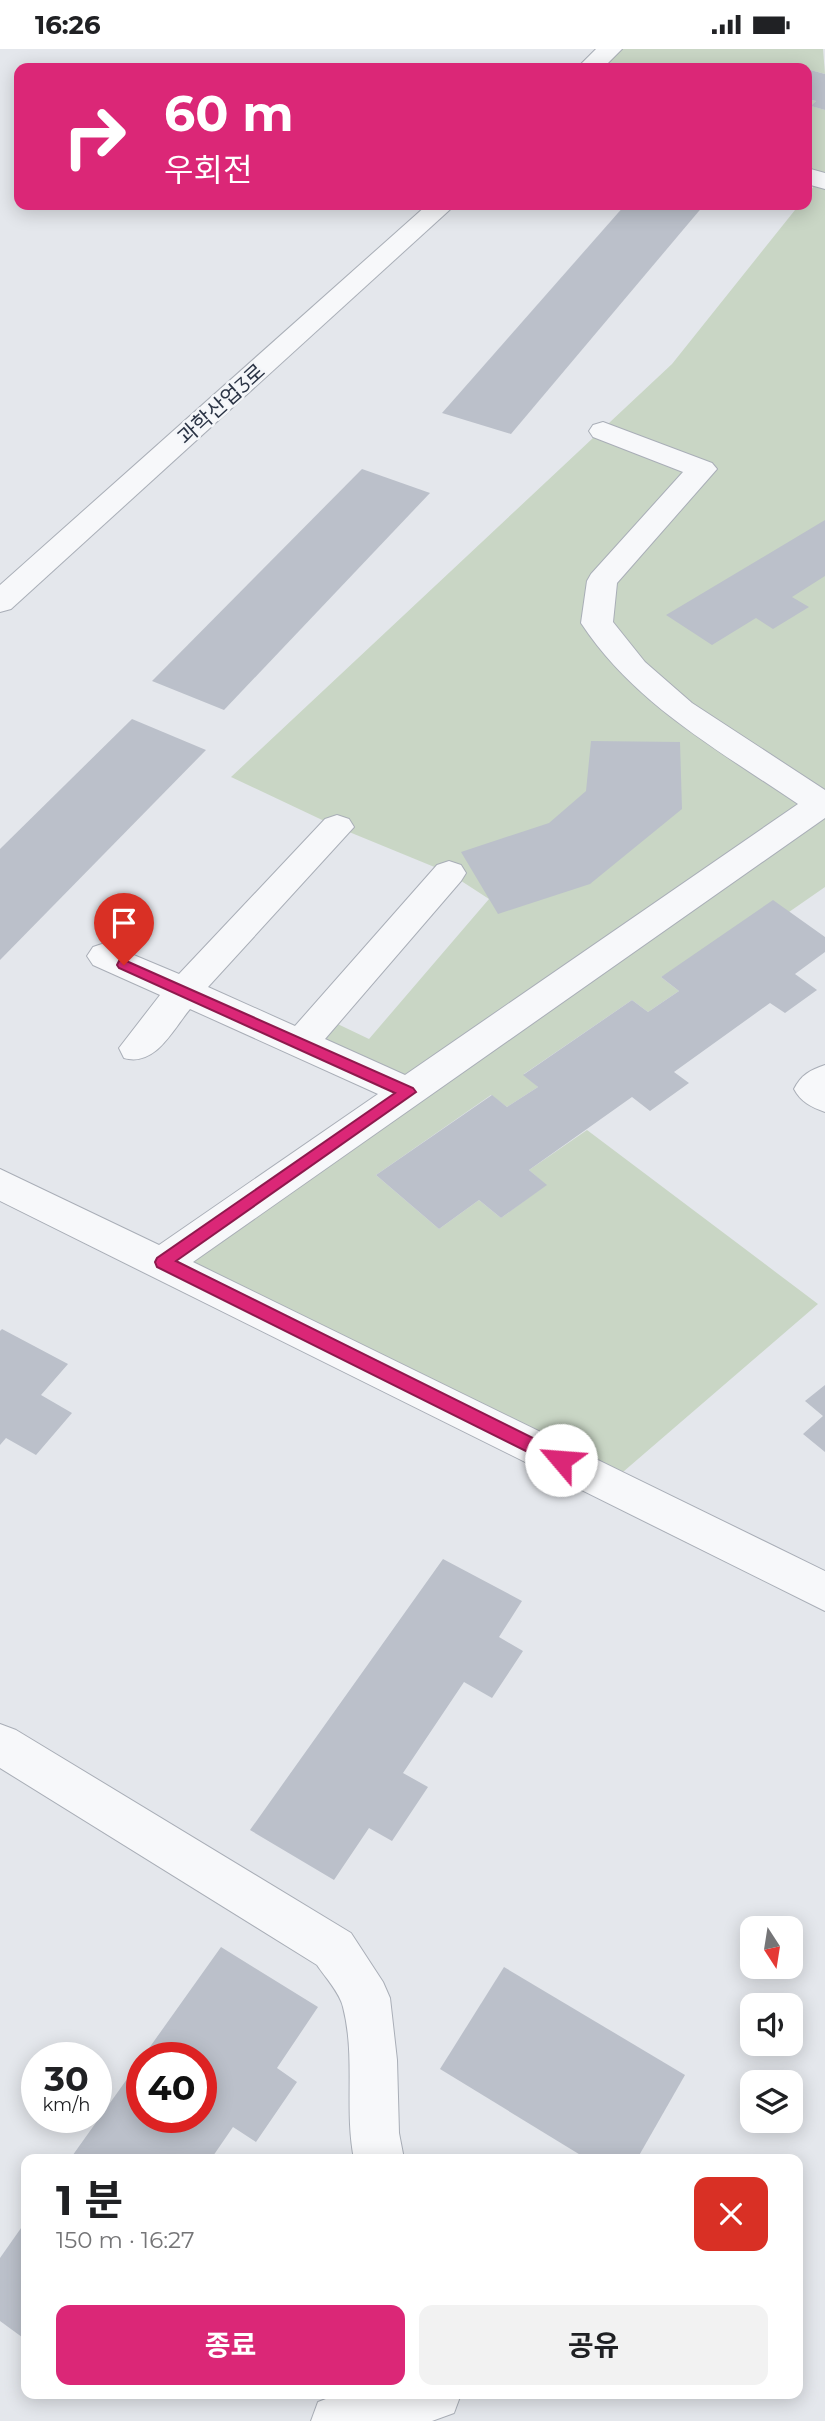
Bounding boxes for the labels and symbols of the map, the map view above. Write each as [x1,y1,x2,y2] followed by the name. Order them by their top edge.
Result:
[172,358,270,450] street label: 과학산업3로
[94,893,154,965] pin
[524,1423,598,1497] position arrow
[740,1916,803,1979] north arrow
[126,2042,217,2133] speed limit sign: 40

